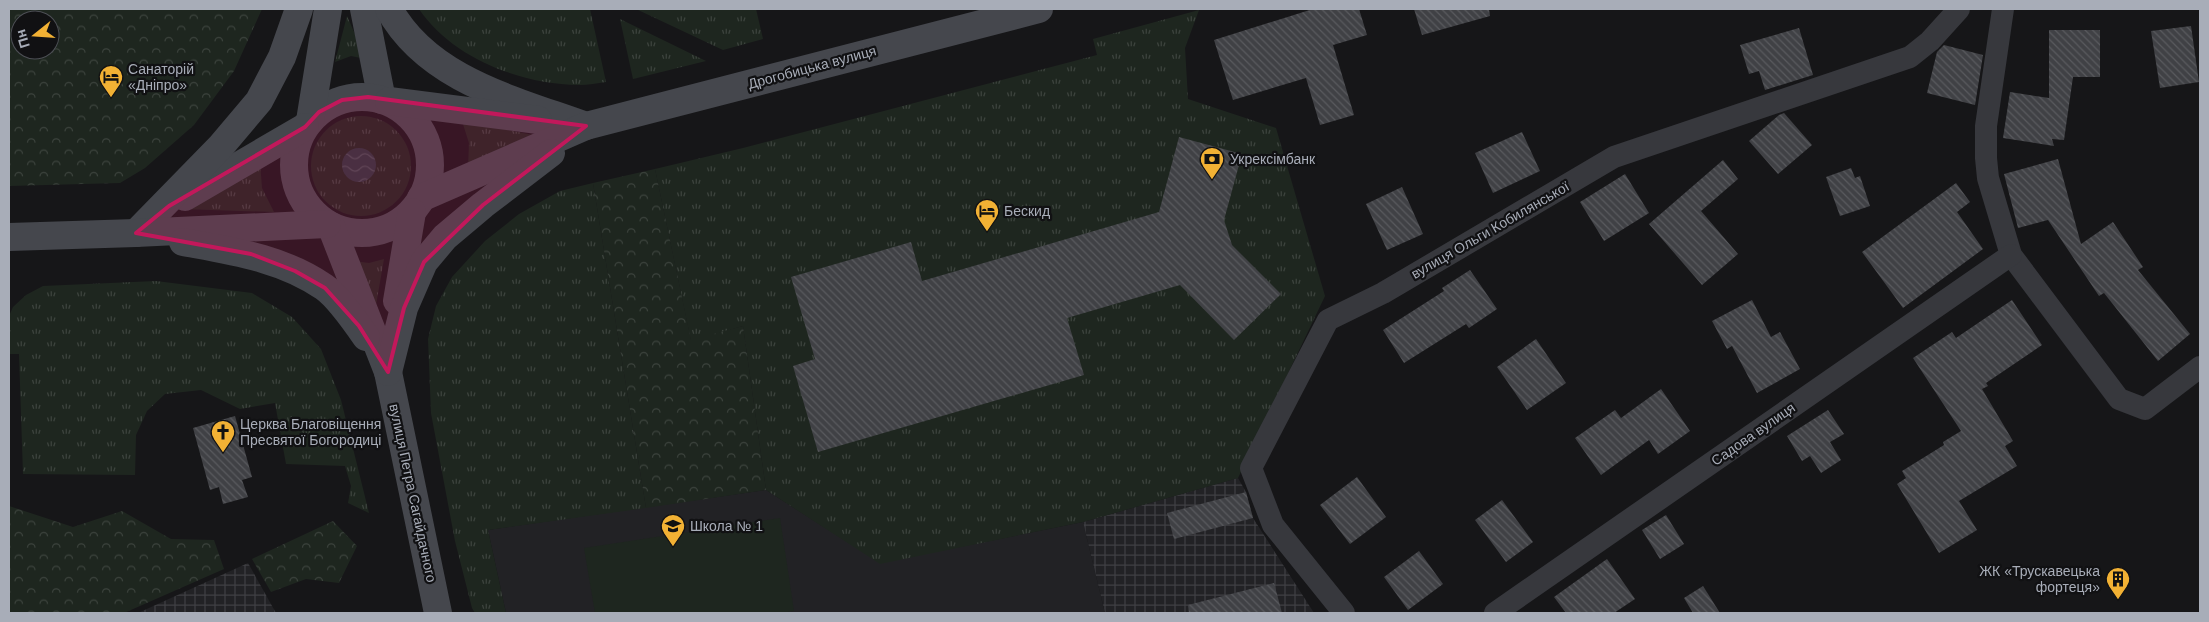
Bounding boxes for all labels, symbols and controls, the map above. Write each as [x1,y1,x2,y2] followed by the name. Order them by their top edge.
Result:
[10,10,60,60] north arrow
[12,28,33,50] text: Пн
[746,42,878,92] street label: Дрогобицька вулиця
[128,61,194,93] place label: Санаторій «Дніпро»
[98,64,124,98] hotel icon: Санаторій «Дніпро»
[1199,146,1225,180] bank icon: Укрексімбанк
[1230,151,1316,167] place label: Укрексімбанк
[1408,178,1572,282] street label: вулиця Ольги Кобилянської
[974,198,1000,232] hotel icon: Бескид
[1004,203,1050,219] place label: Бескид
[1708,399,1798,469] street label: Садова вулиця
[386,402,440,584] street label: вулиця Петра Сагайдачного
[240,416,381,448] place label: Церква Благовіщення Пресвятої Богородиці
[210,419,236,453] church icon: Церква Благовіщення Пресвятої Богородиці
[660,513,686,547] school or university icon: Школа № 1
[690,518,763,534] place label: Школа № 1
[1979,563,2100,595] place label: ЖК «Трускавецька фортеця»
[2105,566,2131,600] building icon: ЖК «Трускавецька фортеця»

